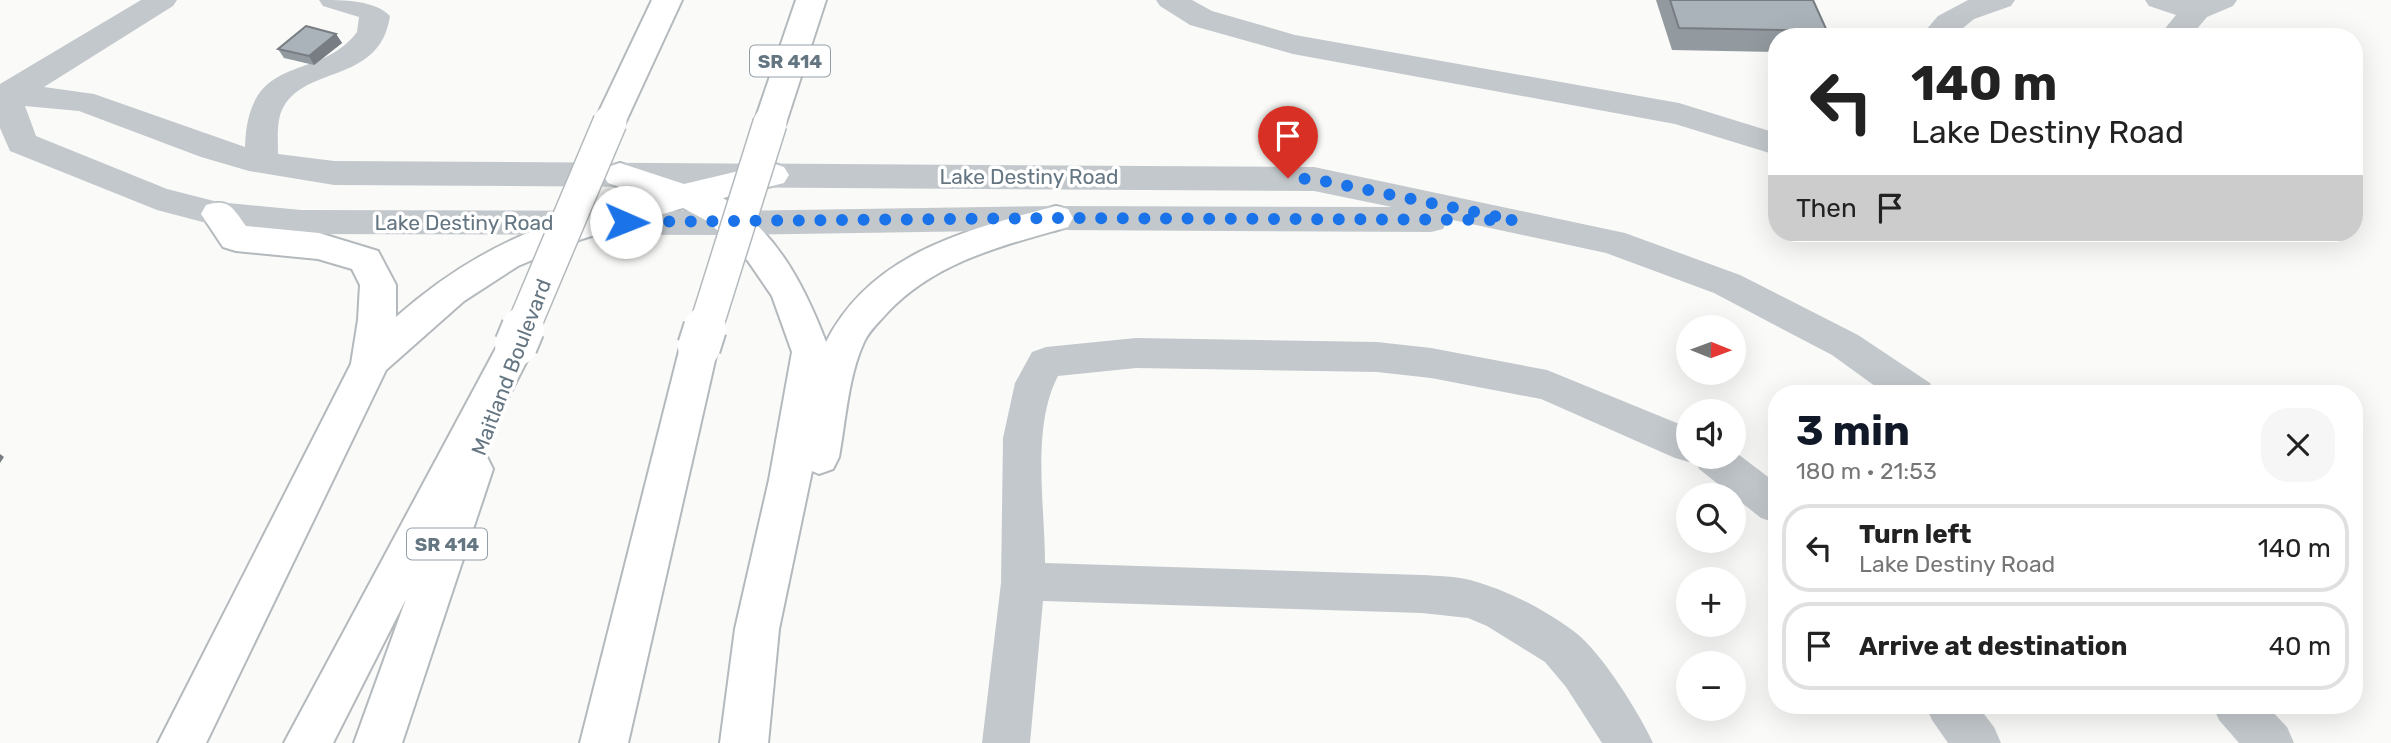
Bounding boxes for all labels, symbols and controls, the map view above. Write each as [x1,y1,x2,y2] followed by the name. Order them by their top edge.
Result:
[750,45,830,76] road number: SR 414
[1911,54,2057,112] text: 140 m
[1796,56,1887,147] icon: left
[1258,106,1318,178] pin
[1911,113,2184,151] text: Lake Destiny Road
[1269,117,1307,155] icon: arrive
[939,164,1119,189] street label: Lake Destiny Road
[589,185,663,259] position arrow
[1871,189,1909,227] icon: arrive
[1796,193,1857,224] text: Then
[374,210,554,235] street label: Lake Destiny Road
[466,275,556,459] street label: Maitland Boulevard
[1676,315,1746,385] north arrow
[1676,315,1746,721] map controls
[1676,399,1746,469] button: sound
[1796,406,1910,456] text: 3 min
[2261,408,2335,482] button: close
[1796,457,1937,485] text: 180 m · 21:53
[1676,483,1746,553] button: search
[1859,519,1971,550] text: Turn left
[407,528,487,559] road number: SR 414
[1800,529,1838,567] icon: left
[2258,533,2331,564] text: 140 m
[1859,550,2055,578] text: Lake Destiny Road
[1676,567,1746,637] button: +
[1800,627,1838,665] icon: arrive
[1859,631,2127,662] text: Arrive at destination
[2269,631,2331,662] text: 40 m
[1676,651,1746,721] button: −

